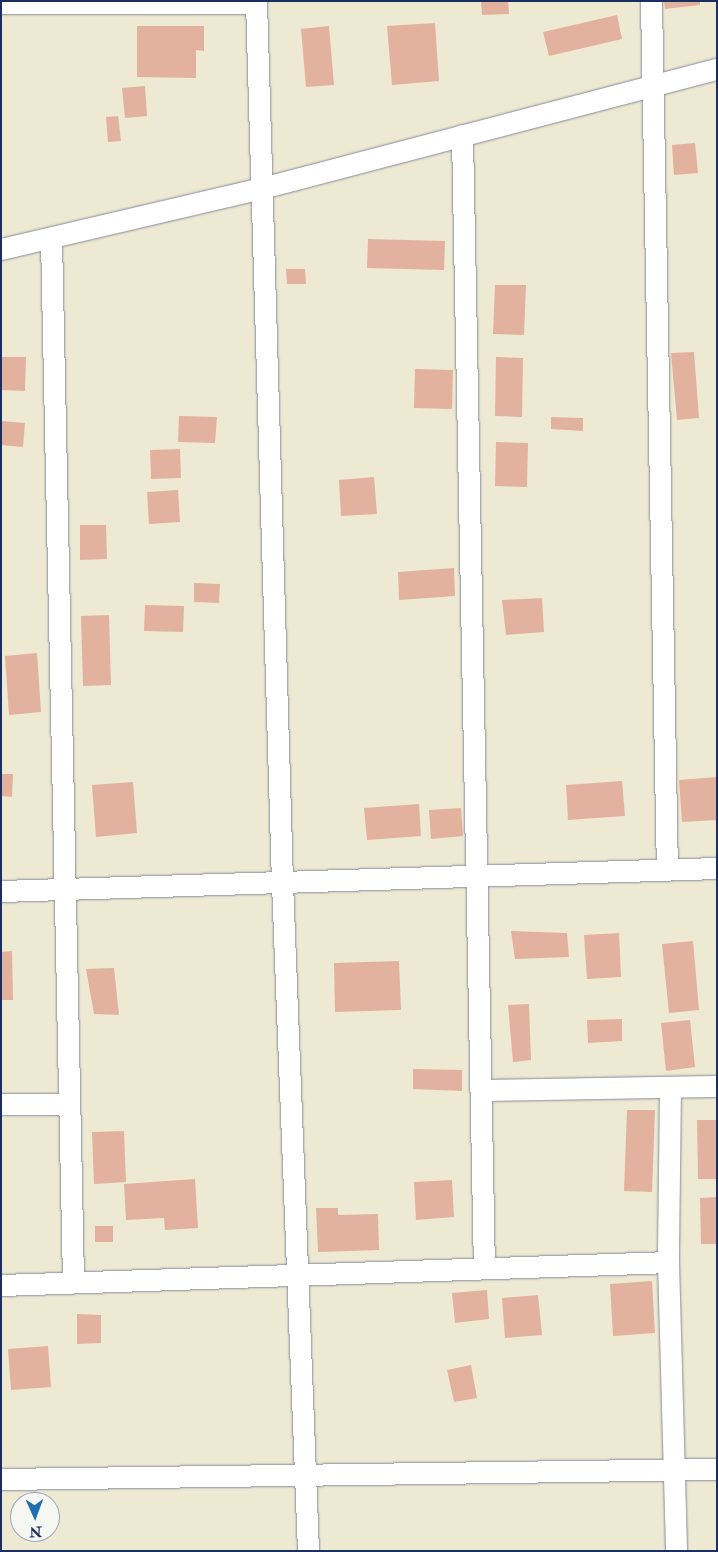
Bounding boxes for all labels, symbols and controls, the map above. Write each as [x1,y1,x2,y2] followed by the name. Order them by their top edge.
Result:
[10,1492,60,1542] north arrow
[29,1523,42,1540] text: N

